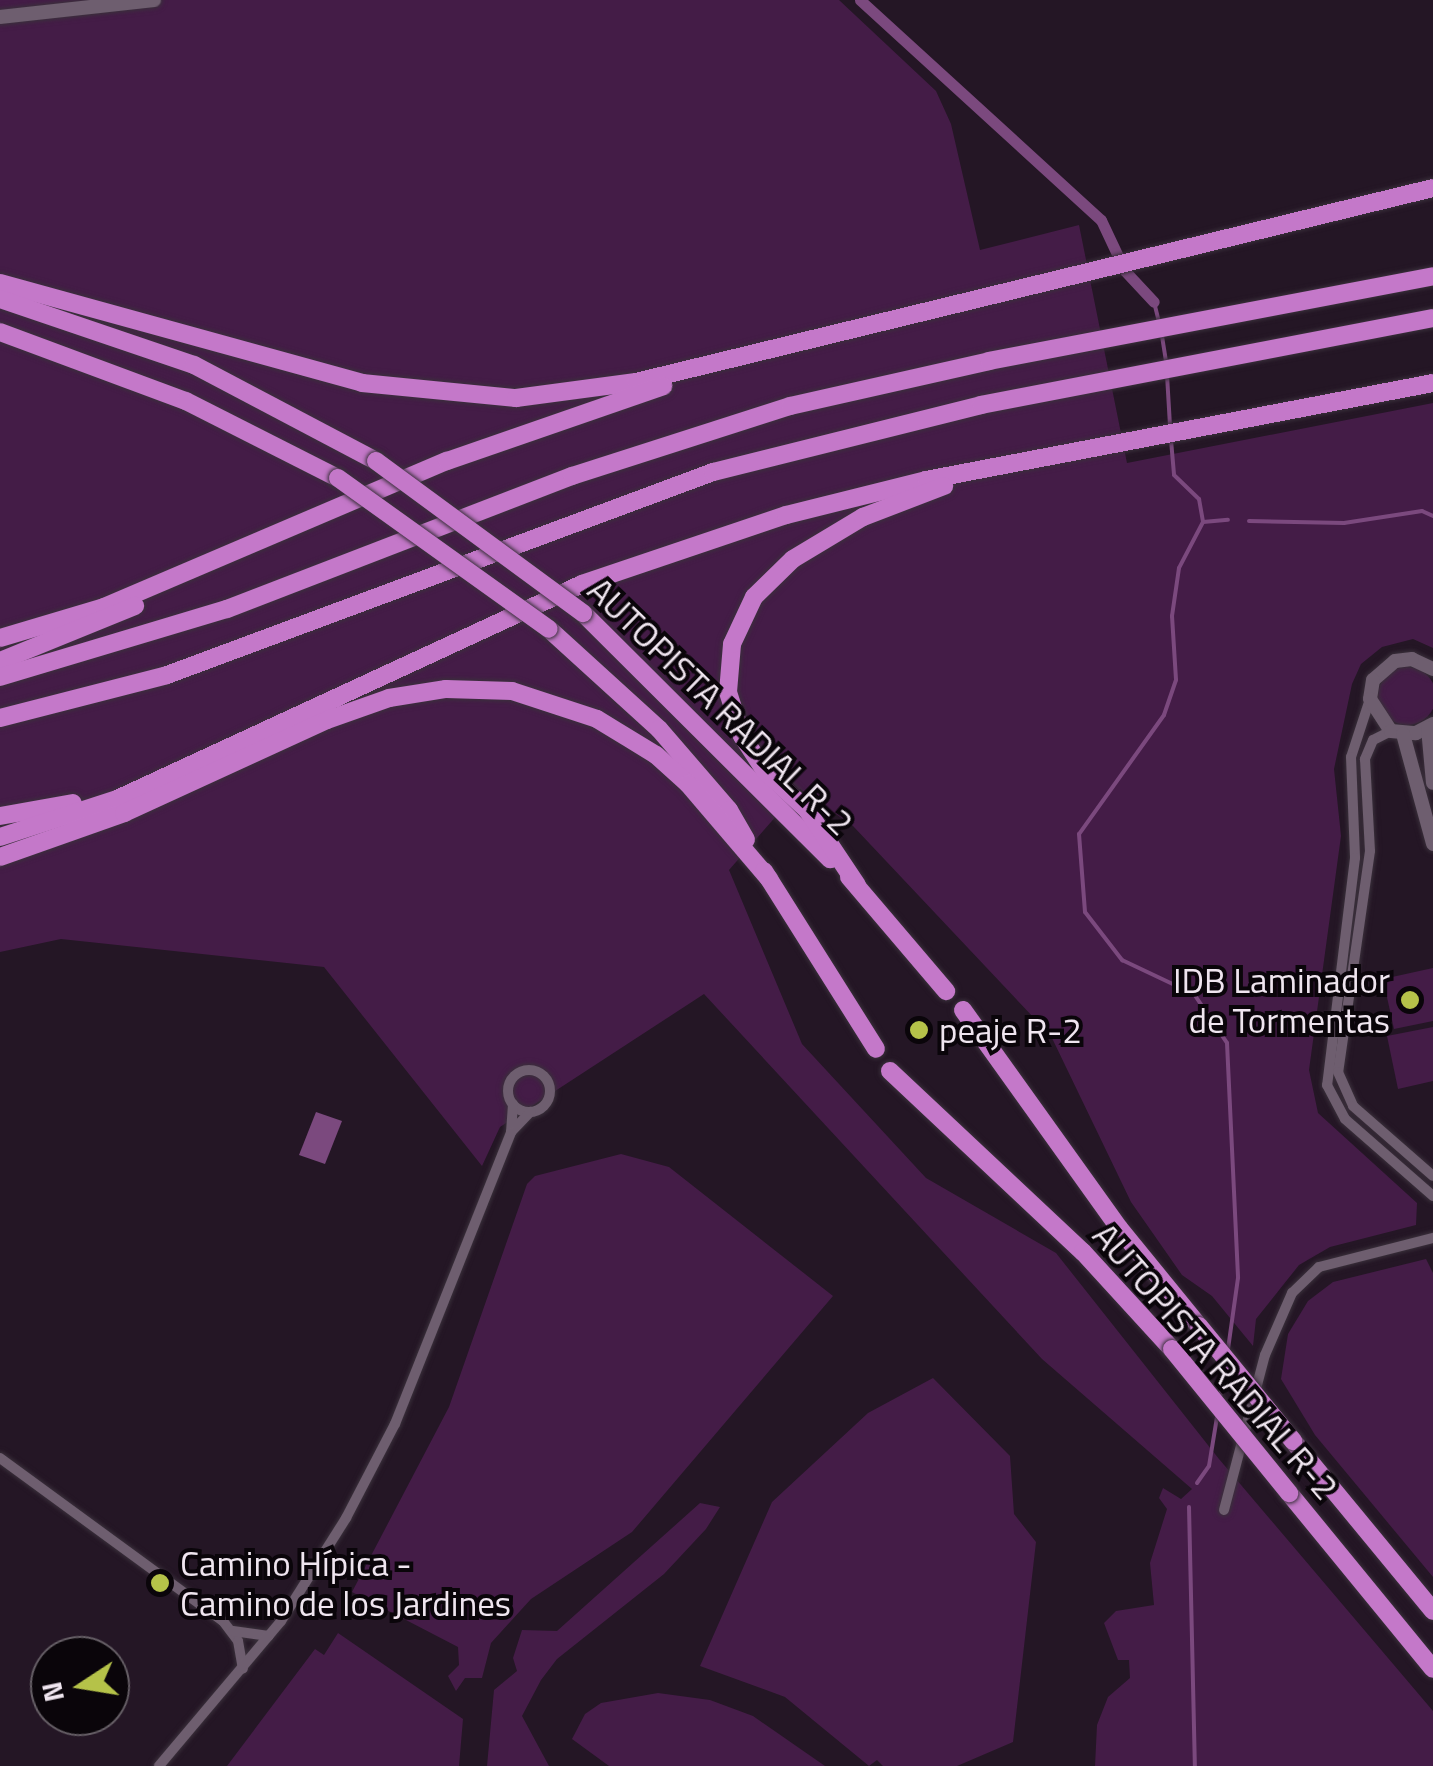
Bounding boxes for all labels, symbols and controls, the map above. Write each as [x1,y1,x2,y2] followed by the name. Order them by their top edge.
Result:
[580,568,862,844] street label: AUTOPISTA RADIAL R-2
[1173,959,1390,1041] place label: IDB Laminador de Tormentas
[1399,989,1421,1011] marker: IDB Laminador de Tormentas
[939,1009,1082,1051] place label: peaje R-2
[908,1019,930,1041] marker: peaje R-2
[1085,1214,1347,1508] street label: AUTOPISTA RADIAL R-2
[180,1542,511,1624] place label: Camino Hípica - Camino de los Jardines
[149,1572,171,1594] marker: Camino Hípica - Camino de los Jardines
[30,1636,130,1736] north arrow
[29,1678,75,1706] text: N

